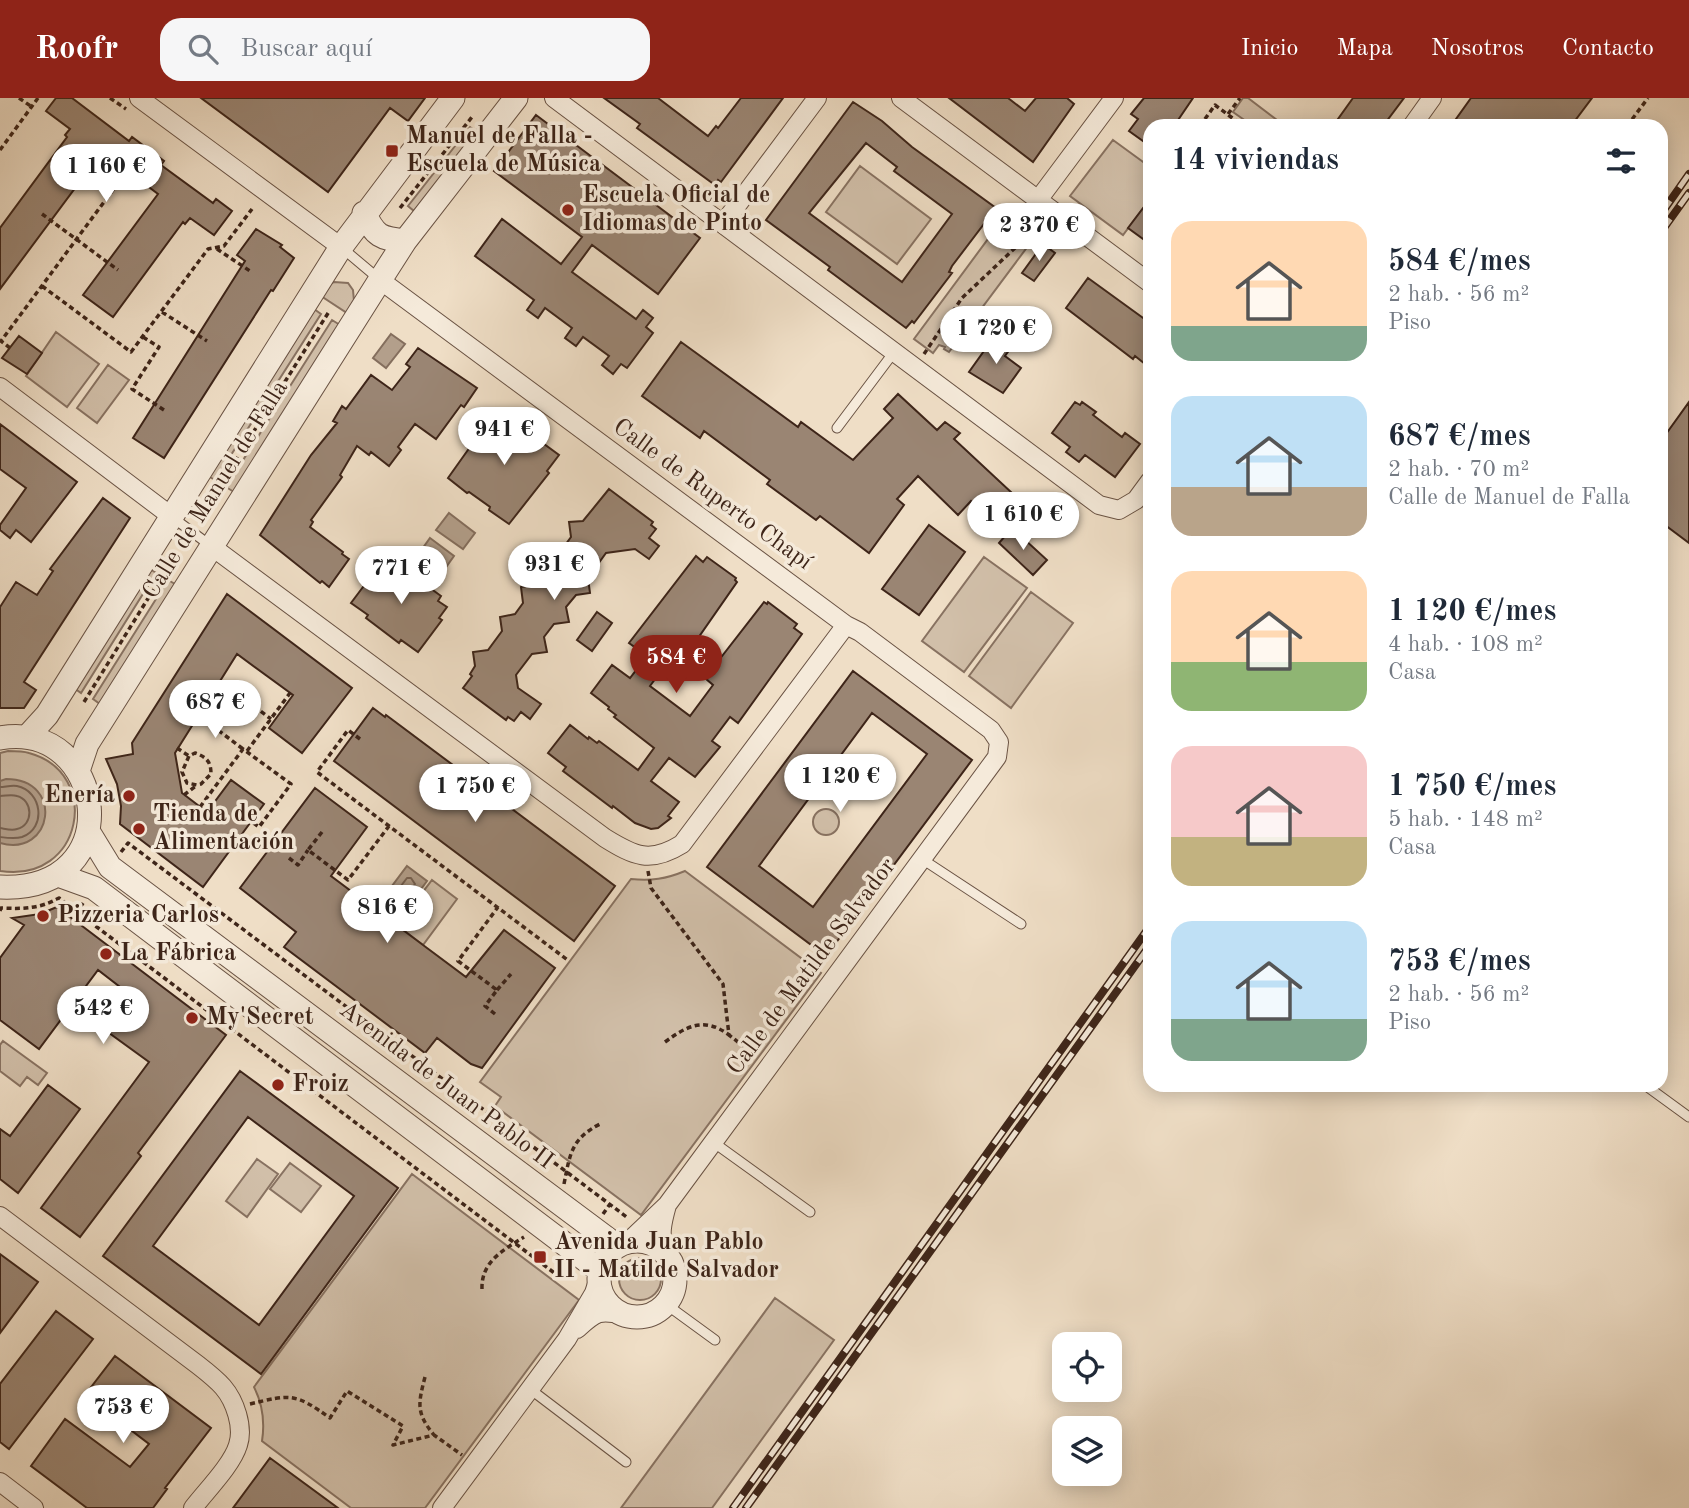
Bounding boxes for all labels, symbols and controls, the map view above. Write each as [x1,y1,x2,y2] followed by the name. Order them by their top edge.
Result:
[160,18,650,81] search box
[184,30,222,68] icon: search
[35,33,118,66] text: Roofr
[240,36,372,62] text: Buscar aquí
[1241,37,1299,61] text: Inicio
[1337,37,1393,61] text: Mapa
[1431,37,1524,61] text: Nosotros
[1562,37,1654,61] text: Contacto
[406,125,601,177] place label: Manuel de Falla - Escuela de Música
[1602,142,1640,180] icon: filters
[384,143,400,159] marker: Manuel de Falla - Escuela de Música
[41,144,171,204] pin: 1 160 €
[1171,146,1339,176] text: 14 viviendas
[66,155,146,178] text: 1 160 €
[582,184,770,236] place label: Escuela Oficial de Idiomas de Pinto
[560,202,576,218] marker: Escuela Oficial de Idiomas de Pinto
[974,204,1104,263] pin: 2 370 €
[999,214,1079,237] text: 2 370 €
[1388,247,1531,277] text: 584 €/mes
[1227,249,1311,333] icon: home
[1388,283,1529,306] text: 2 hab. · 56 m²
[931,306,1061,366] pin: 1 720 €
[1388,311,1431,334] text: Piso
[956,317,1036,340] text: 1 720 €
[139,376,293,603] street label: Calle de Manuel de Falla
[455,408,553,467] pin: 941 €
[608,415,816,575] street label: Calle de Ruperto Chapí
[474,418,534,441] text: 941 €
[1388,422,1531,452] text: 687 €/mes
[1227,424,1311,508] icon: home
[1388,458,1529,481] text: 2 hab. · 70 m²
[1388,486,1630,509] text: Calle de Manuel de Falla
[958,492,1088,552] pin: 1 610 €
[983,503,1063,526] text: 1 610 €
[505,542,603,602] pin: 931 €
[352,546,450,606] pin: 771 €
[524,553,584,576] text: 931 €
[371,557,431,580] text: 771 €
[1388,597,1556,627] text: 1 120 €/mes
[1227,599,1311,683] icon: home
[1388,633,1543,656] text: 4 hab. · 108 m²
[627,636,725,695] pin: 584 €
[646,646,706,669] text: 584 €
[1388,661,1436,684] text: Casa
[166,680,264,740] pin: 687 €
[185,691,245,714] text: 687 €
[775,754,905,814] pin: 1 120 €
[410,764,540,824] pin: 1 750 €
[800,765,880,788] text: 1 120 €
[1388,772,1556,802] text: 1 750 €/mes
[1227,774,1311,858] icon: home
[435,775,515,798] text: 1 750 €
[44,784,115,808] place label: Enería
[121,788,137,804] marker: Enería
[153,803,294,855] place label: Tienda de Alimentación
[1388,808,1543,831] text: 5 hab. · 148 m²
[131,821,147,837] marker: Tienda de Alimentación
[1388,836,1436,859] text: Casa
[723,854,901,1080] street label: Calle de Matilde Salvador
[338,886,436,945] pin: 816 €
[357,896,417,919] text: 816 €
[57,904,219,928] place label: Pizzeria Carlos
[35,908,51,924] marker: Pizzeria Carlos
[120,942,236,966] place label: La Fábrica
[98,946,114,962] marker: La Fábrica
[1388,947,1531,977] text: 753 €/mes
[1227,949,1311,1033] icon: home
[1388,983,1529,1006] text: 2 hab. · 56 m²
[54,986,152,1046] pin: 542 €
[73,997,133,1020] text: 542 €
[335,998,557,1174] street label: Avenida de Juan Pablo II
[206,1006,314,1030] place label: My'Secret
[184,1010,200,1026] marker: My'Secret
[1388,1011,1431,1034] text: Piso
[292,1073,349,1097] place label: Froiz
[270,1077,286,1093] marker: Froiz
[554,1231,779,1283] place label: Avenida Juan Pablo II - Matilde Salvador
[532,1249,548,1265] marker: Avenida Juan Pablo II - Matilde Salvador
[1052,1332,1122,1486] map controls
[1052,1332,1122,1402] button: locate
[74,1386,172,1445] pin: 753 €
[93,1396,153,1419] text: 753 €
[1052,1416,1122,1486] button: layers

